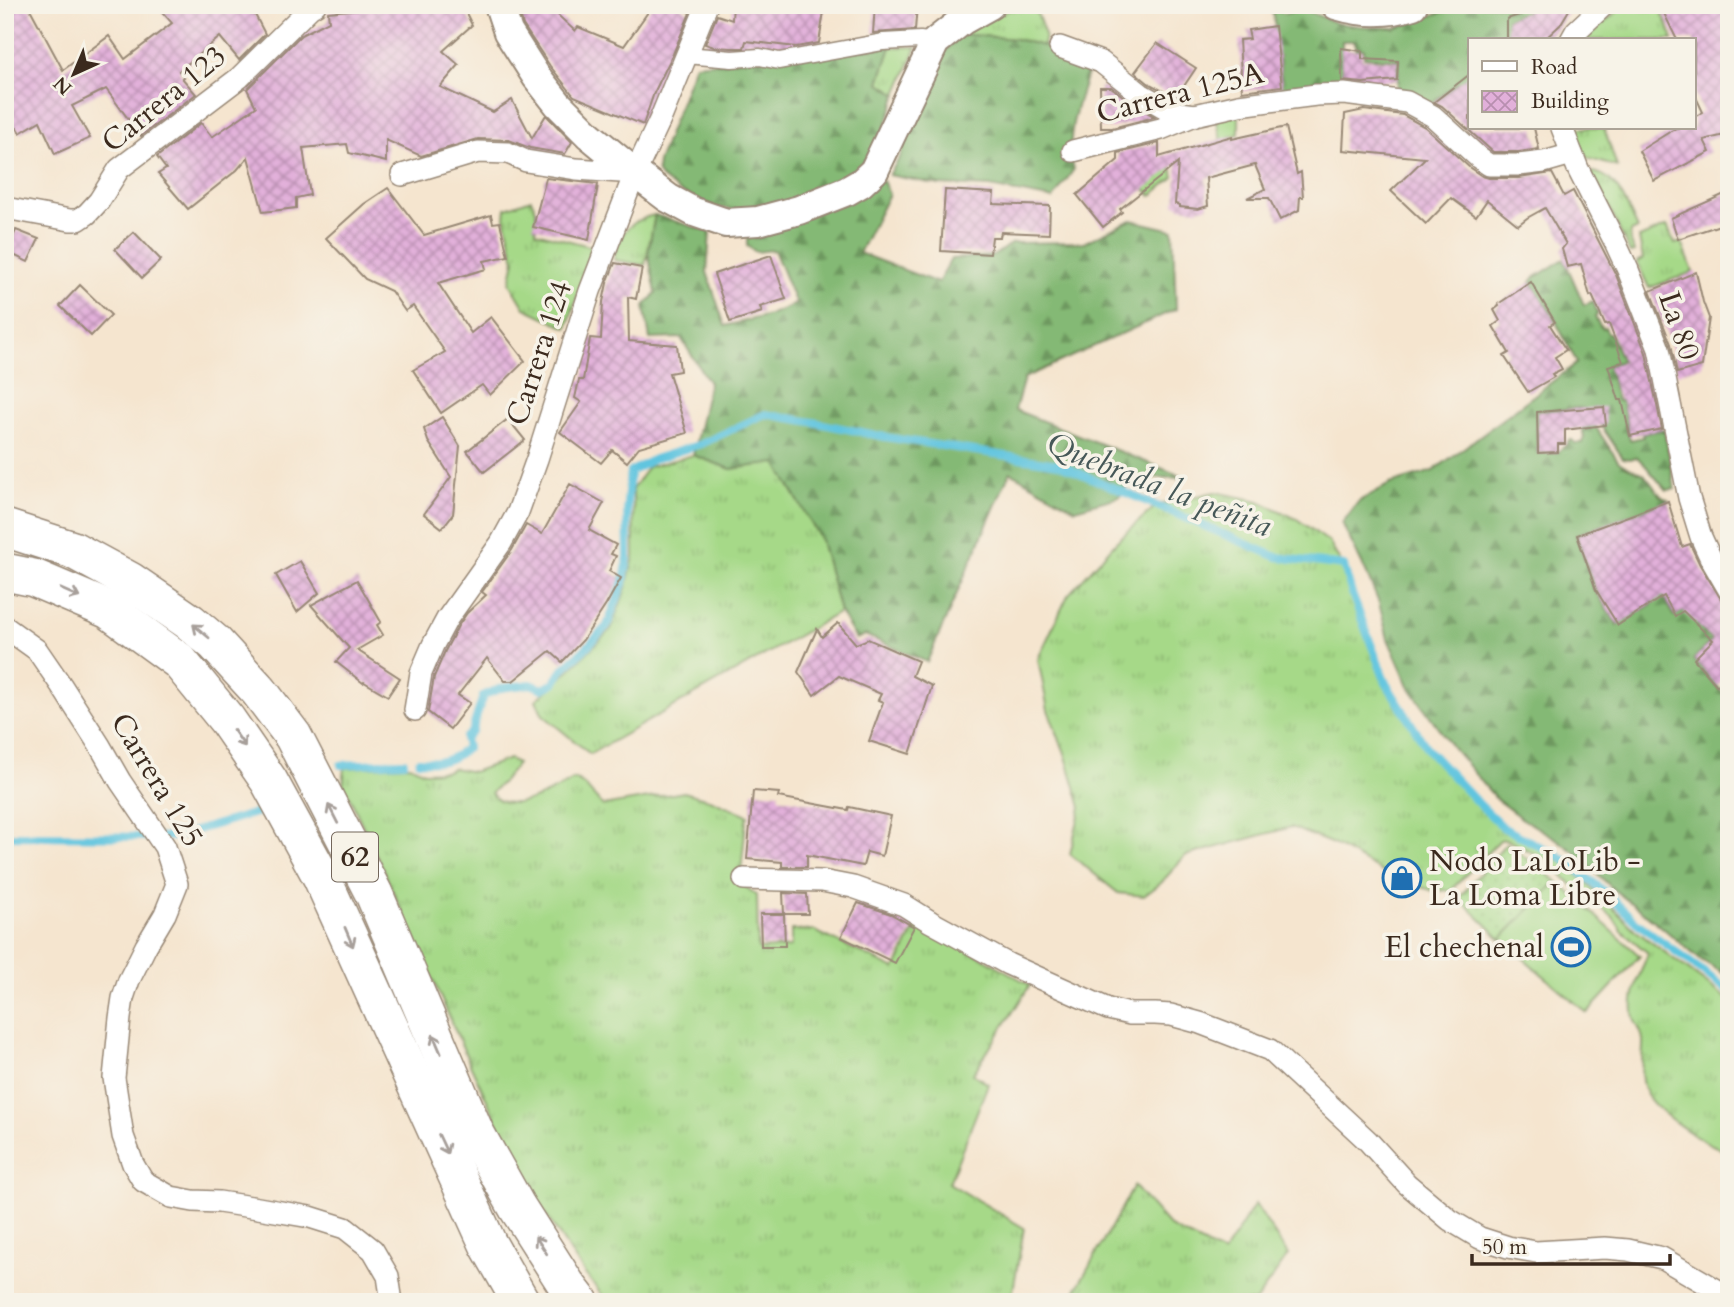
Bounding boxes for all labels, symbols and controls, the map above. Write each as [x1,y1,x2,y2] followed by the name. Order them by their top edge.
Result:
[93,36,235,162] street label: Carrera 123
[38,38,108,108] north arrow
[1468,38,1696,130] legend
[1092,52,1268,134] street label: Carrera 125A
[1531,53,1577,82] text: Road
[48,70,78,101] text: N
[1531,87,1609,116] text: Building
[496,276,582,430] street label: Carrera 124
[1648,286,1710,366] street label: La 80
[1040,422,1278,548] water label: Quebrada la peñita
[58,587,80,600] one-way arrow
[193,623,211,639] one-way arrow
[101,705,213,855] street label: Carrera 125
[232,728,246,747] one-way arrow
[326,804,340,825] one-way arrow
[332,832,378,882] road number: 62
[1429,841,1641,916] place label: Nodo LaLoLib - La Loma Libre
[1381,857,1423,899] shop icon: Nodo LaLoLib - La Loma Libre
[344,926,357,947] one-way arrow
[1550,926,1592,968] sports icon: El chechenal
[1385,927,1544,968] place label: El chechenal
[430,1034,443,1055] one-way arrow
[437,1133,450,1155] one-way arrow
[1472,1223,1669,1267] scale bar
[1482,1233,1527,1262] text: 50 m
[534,1236,548,1256] one-way arrow

